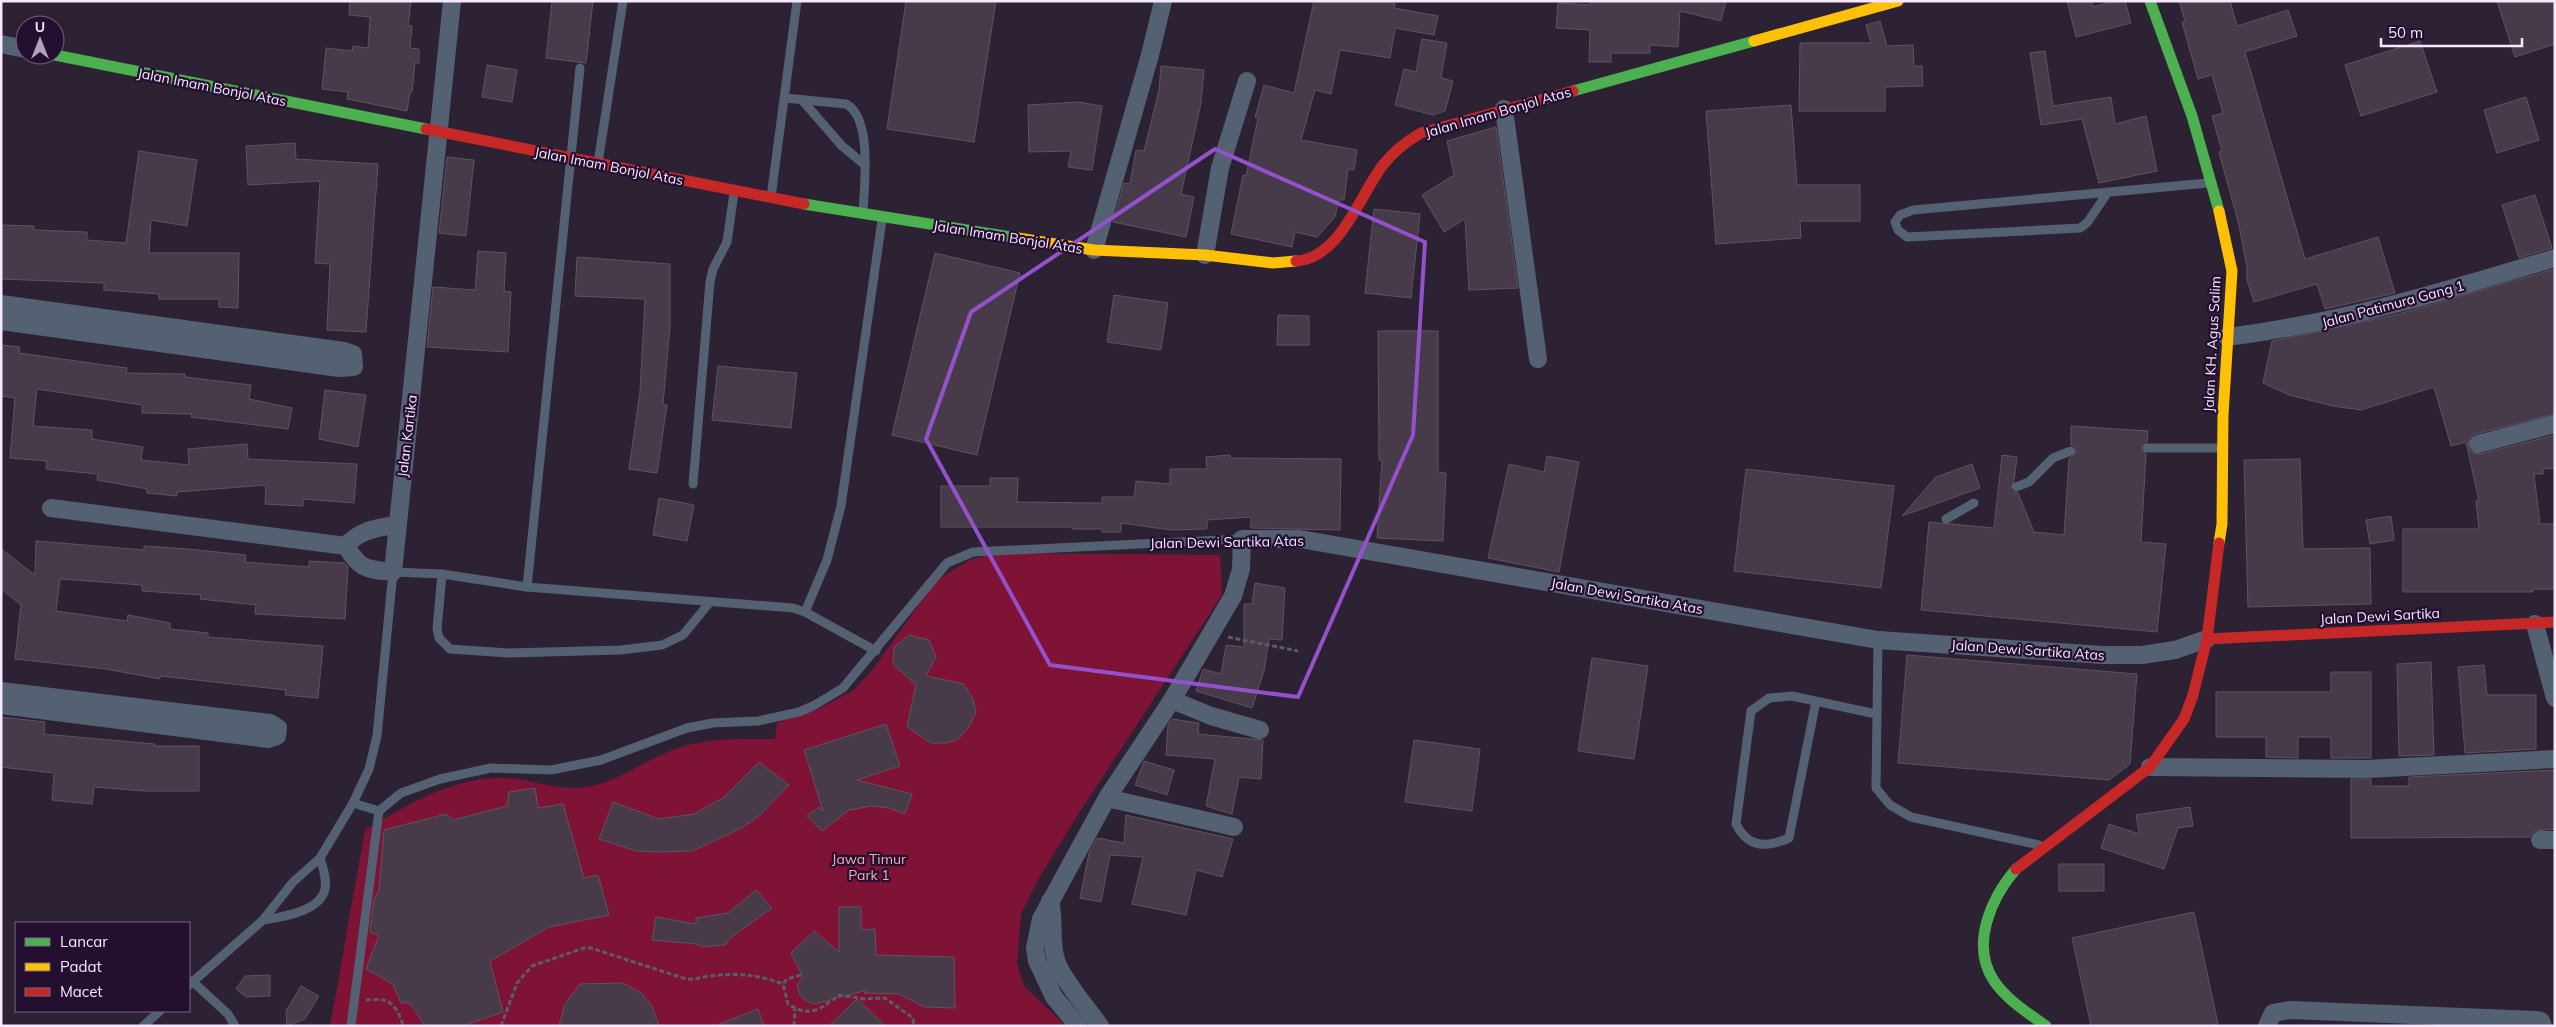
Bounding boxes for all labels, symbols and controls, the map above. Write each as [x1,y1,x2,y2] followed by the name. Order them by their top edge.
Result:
[15,15,65,65] north arrow
[2381,15,2522,47] scale bar
[35,18,45,36] text: U
[2388,23,2423,42] text: 50 m
[136,64,288,110] street label: Jalan Imam Bonjol Atas
[1423,82,1573,141] street label: Jalan Imam Bonjol Atas
[533,143,685,189] street label: Jalan Imam Bonjol Atas
[932,216,1084,258] street label: Jalan Imam Bonjol Atas
[2199,275,2225,413] street label: Jalan KH. Agus Salim
[2320,276,2466,332] street label: Jalan Patimura Gang 1
[393,394,421,478] street label: Jalan Kartika
[1150,532,1304,552] street label: Jalan Dewi Sartika Atas
[1550,574,1704,618] street label: Jalan Dewi Sartika Atas
[2320,604,2440,628] street label: Jalan Dewi Sartika
[1951,636,2106,664] street label: Jalan Dewi Sartika Atas
[832,850,907,884] park label: Jawa Timur Park 1
[15,922,190,1012] legend
[60,932,108,951] text: Lancar
[60,957,102,976] text: Padat
[60,982,103,1001] text: Macet

